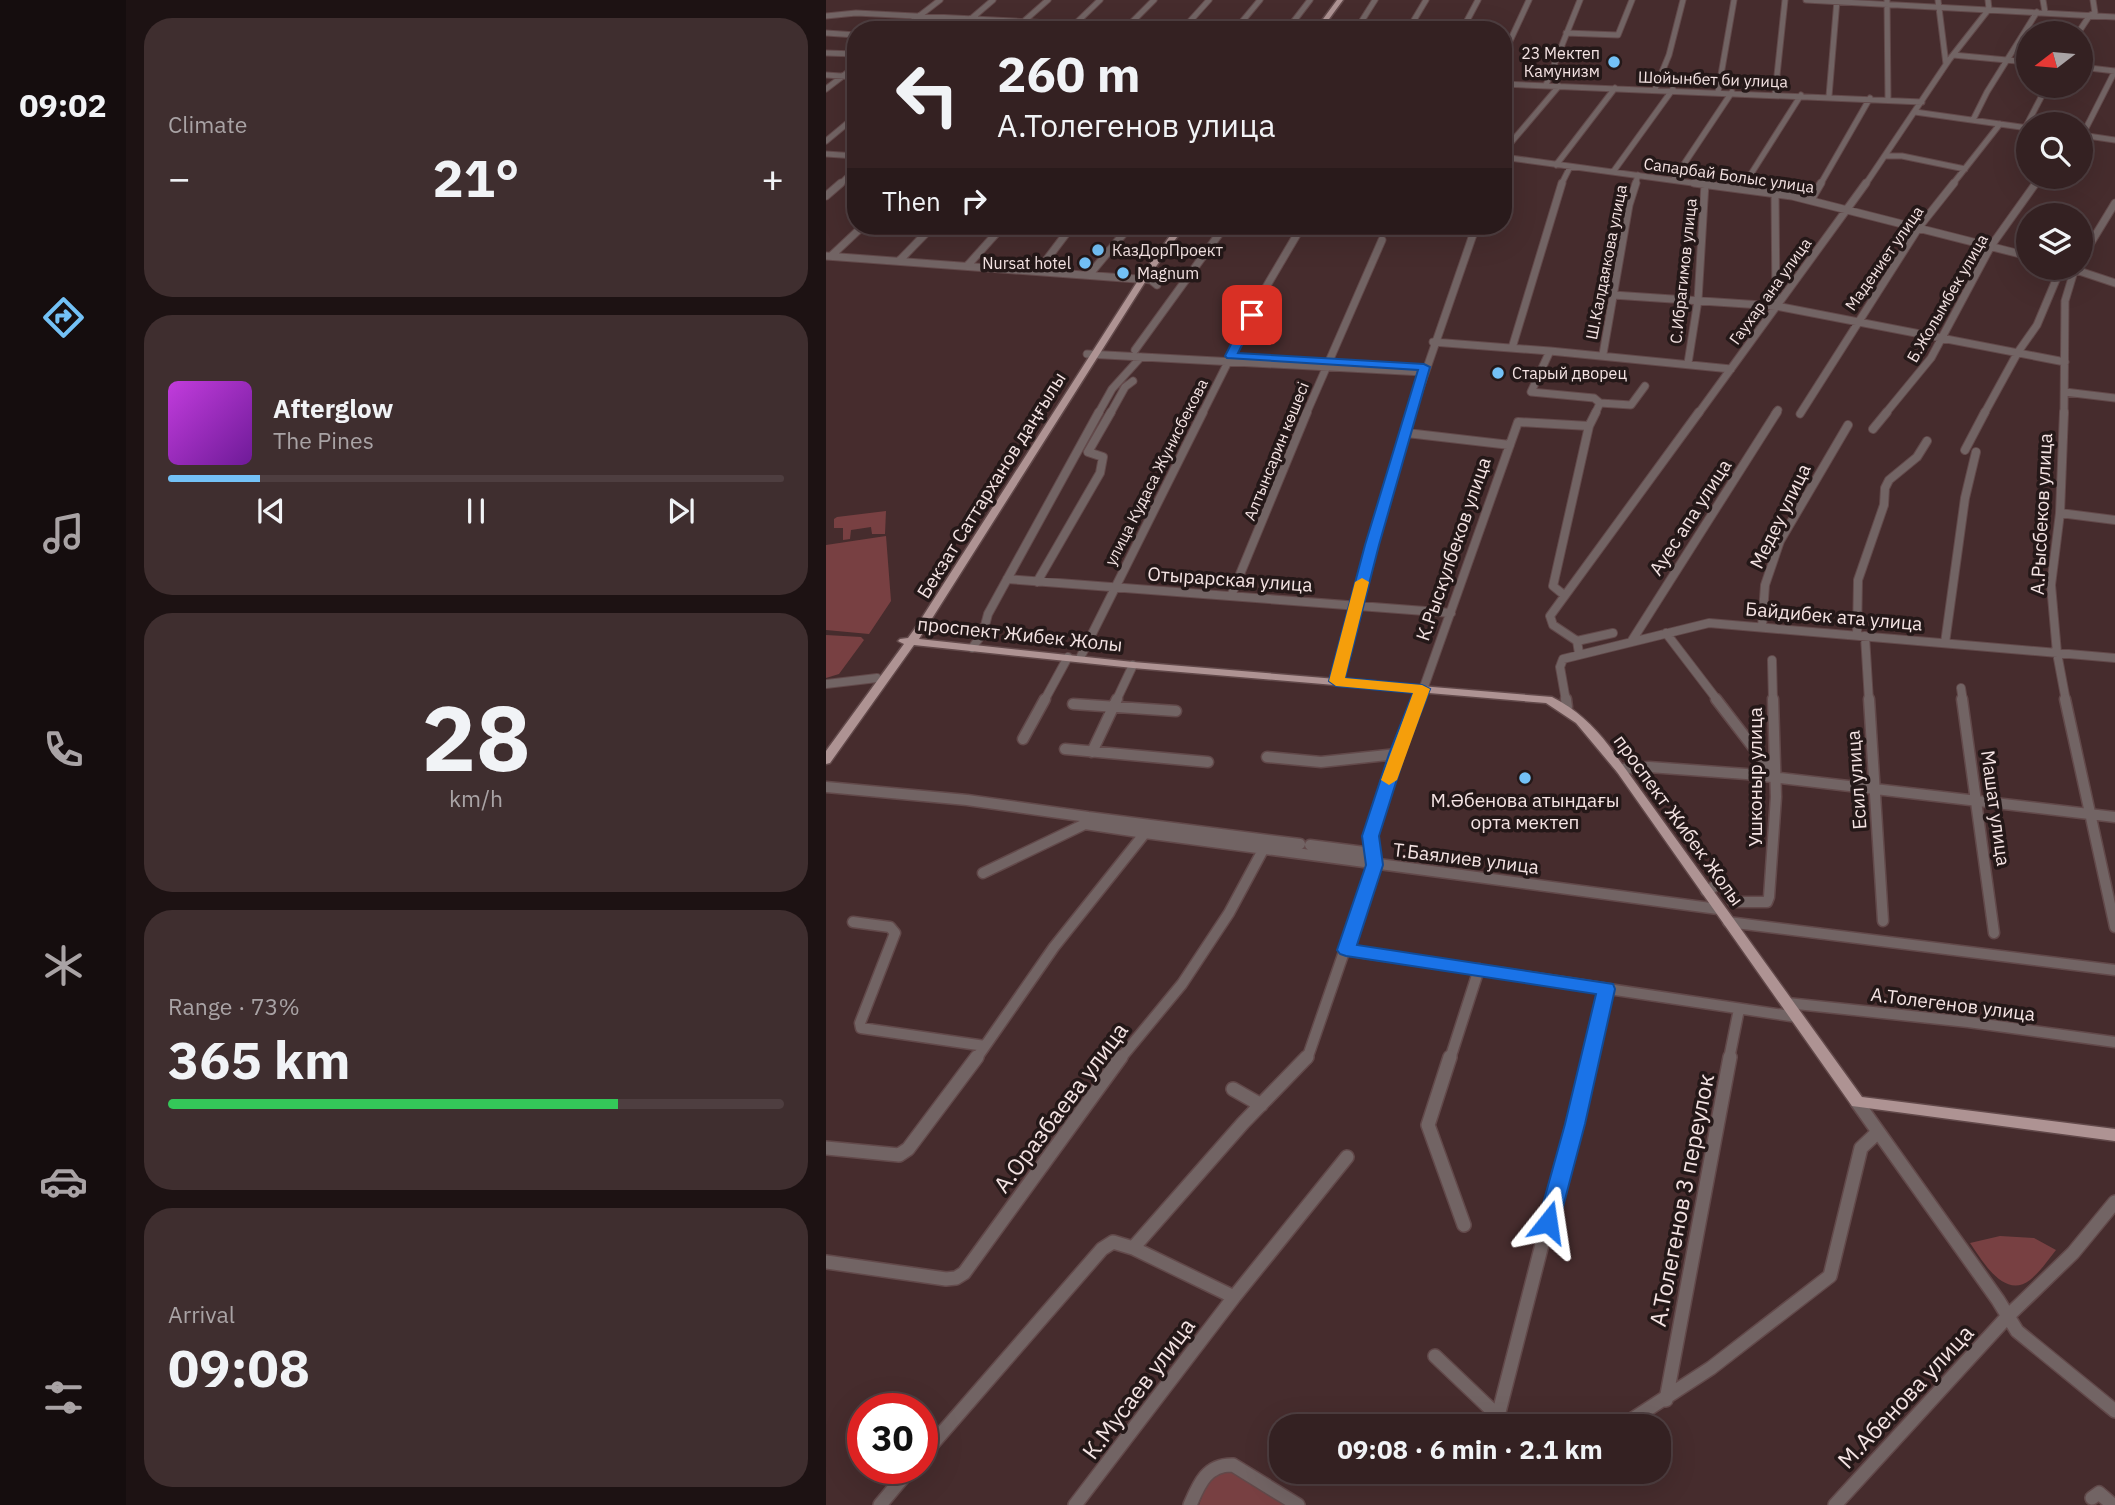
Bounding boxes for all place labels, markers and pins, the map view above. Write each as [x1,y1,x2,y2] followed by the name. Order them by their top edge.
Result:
[1521,43,1600,81] place label: 23 Мектеп Камунизм
[1606,54,1622,70] marker: 23 Мектеп Камунизм
[1112,240,1224,260] place label: КазДорПроект
[1090,242,1106,258] marker: КазДорПроект
[982,253,1071,273] place label: Nursat hotel
[1077,255,1093,271] marker: Nursat hotel
[1137,263,1199,283] place label: Magnum
[1115,265,1131,281] marker: Magnum
[1222,285,1282,345] pin
[1512,363,1627,383] place label: Старый дворец
[1490,365,1506,381] marker: Старый дворец
[1517,770,1533,786] marker: М.Әбенова атындағы орта мектеп
[1430,788,1620,834] place label: М.Әбенова атындағы орта мектеп

